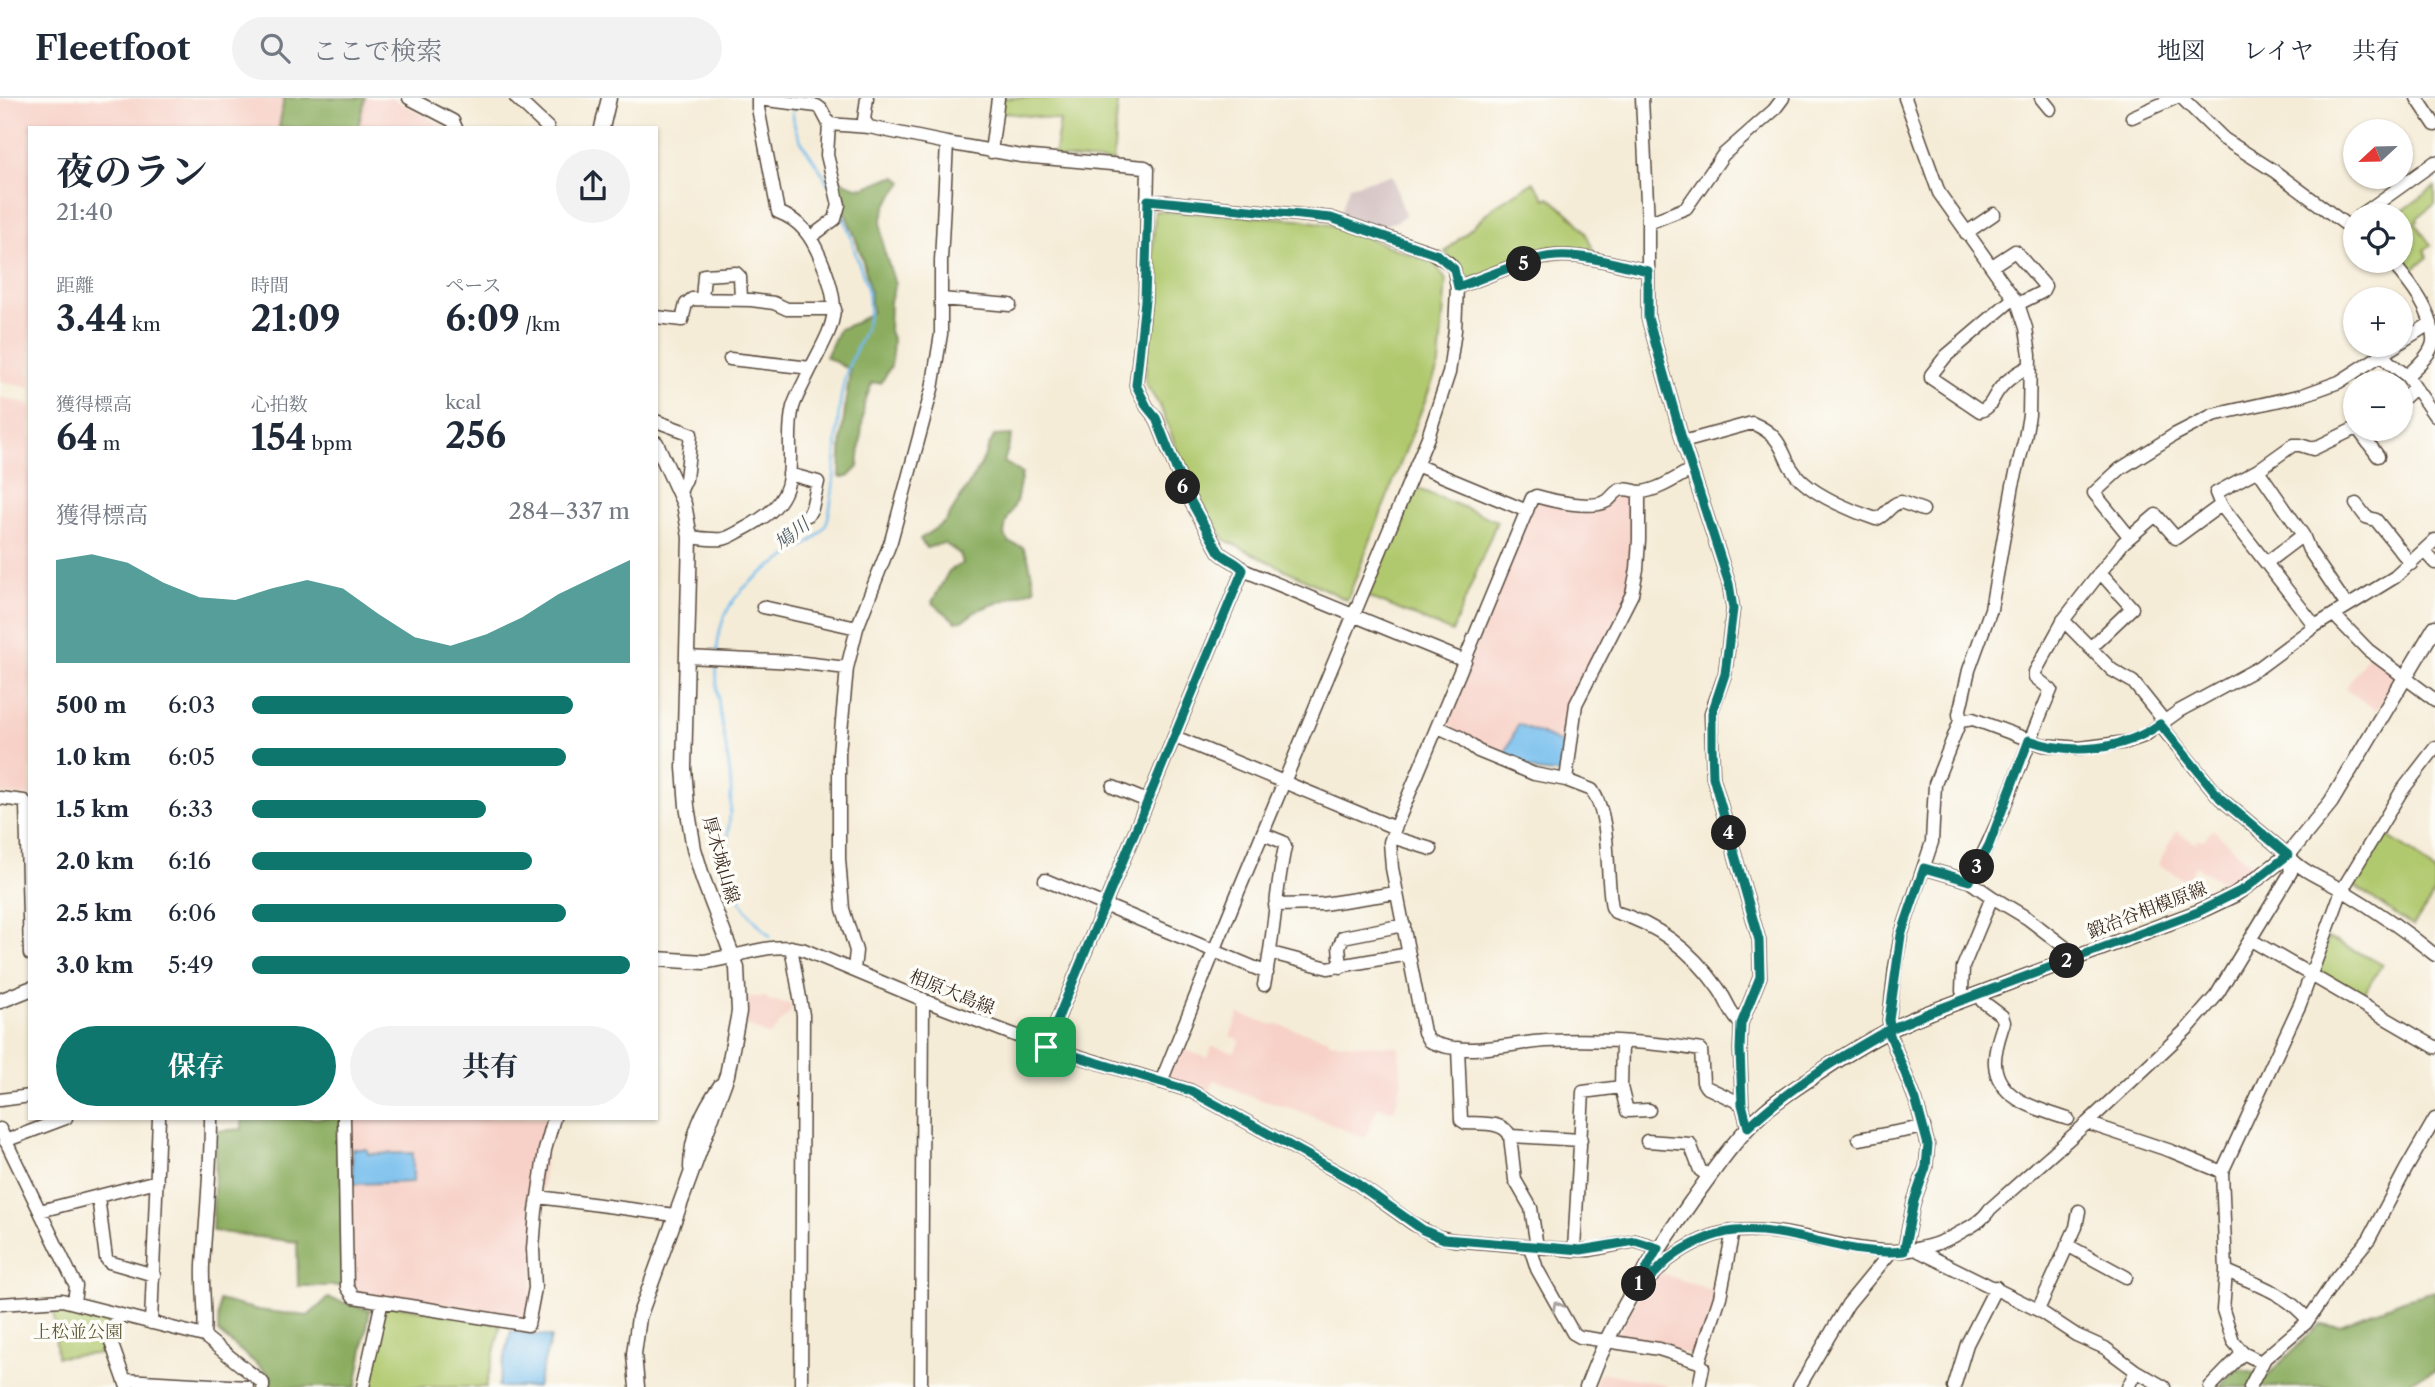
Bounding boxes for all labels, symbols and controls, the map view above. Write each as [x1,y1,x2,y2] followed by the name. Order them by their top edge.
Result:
[232,17,722,80] search box
[35,28,190,69] text: Fleetfoot
[256,29,294,67] icon: search
[312,35,442,67] text: ここで検索
[2157,36,2205,65] text: 地図
[2243,36,2314,65] text: レイヤ
[2352,36,2400,65] text: 共有
[2343,119,2413,189] north arrow
[2343,119,2413,441] map controls
[56,148,208,195] text: 夜のラン
[556,149,630,223] button: share
[56,198,113,226] text: 21:40
[2343,203,2413,273] button: locate
[1506,246,1542,282] pin: 5
[1518,252,1529,275] text: 5
[56,274,94,297] text: 距離
[251,274,289,297] text: 時間
[445,274,501,297] text: ペース
[2343,287,2413,357] button: +
[56,297,127,340] text: 3.44
[251,297,341,340] text: 21:09
[445,297,520,340] text: 6:09
[127,313,161,336] text: km
[520,313,560,336] text: /km
[2343,371,2413,441] button: −
[445,391,481,414] text: kcal
[56,393,132,416] text: 獲得標高
[251,393,308,416] text: 心拍数
[445,414,506,457] text: 256
[56,416,98,459] text: 64
[251,416,306,459] text: 154
[98,432,120,455] text: m
[306,432,352,455] text: bpm
[1166,470,1200,504] pin: 6
[1177,475,1188,498] text: 6
[509,497,630,525] text: 284–337 m
[56,501,148,529] text: 獲得標高
[770,512,816,555] water label: 鳩川
[56,691,127,719] text: 500 m
[168,691,215,719] text: 6:03
[56,743,131,771] text: 1.0 km
[168,743,215,771] text: 6:05
[56,795,129,823] text: 1.5 km
[168,795,213,823] text: 6:33
[698,814,744,906] street label: 厚木城山線
[1712,816,1746,850] pin: 4
[1723,821,1734,844] text: 4
[56,847,134,875] text: 2.0 km
[168,847,211,875] text: 6:16
[1960,850,1994,884] pin: 3
[1971,855,1982,878] text: 3
[2084,877,2210,943] street label: 鍛冶谷相模原線
[56,899,132,927] text: 2.5 km
[168,899,216,927] text: 6:06
[2050,944,2084,978] pin: 2
[2061,949,2072,972] text: 2
[56,951,134,979] text: 3.0 km
[168,951,214,979] text: 5:49
[906,965,998,1019] street label: 相原大島線
[1016,1017,1076,1077] pin
[56,1026,336,1106] button: 保存
[350,1026,630,1106] button: 共有
[1027,1028,1065,1066] icon: arrive
[1622,1266,1656,1302] pin: 1
[1634,1272,1643,1295] text: 1
[1552,1301,1565,1313] one-way arrow
[33,1321,123,1343] park label: 上松並公園

